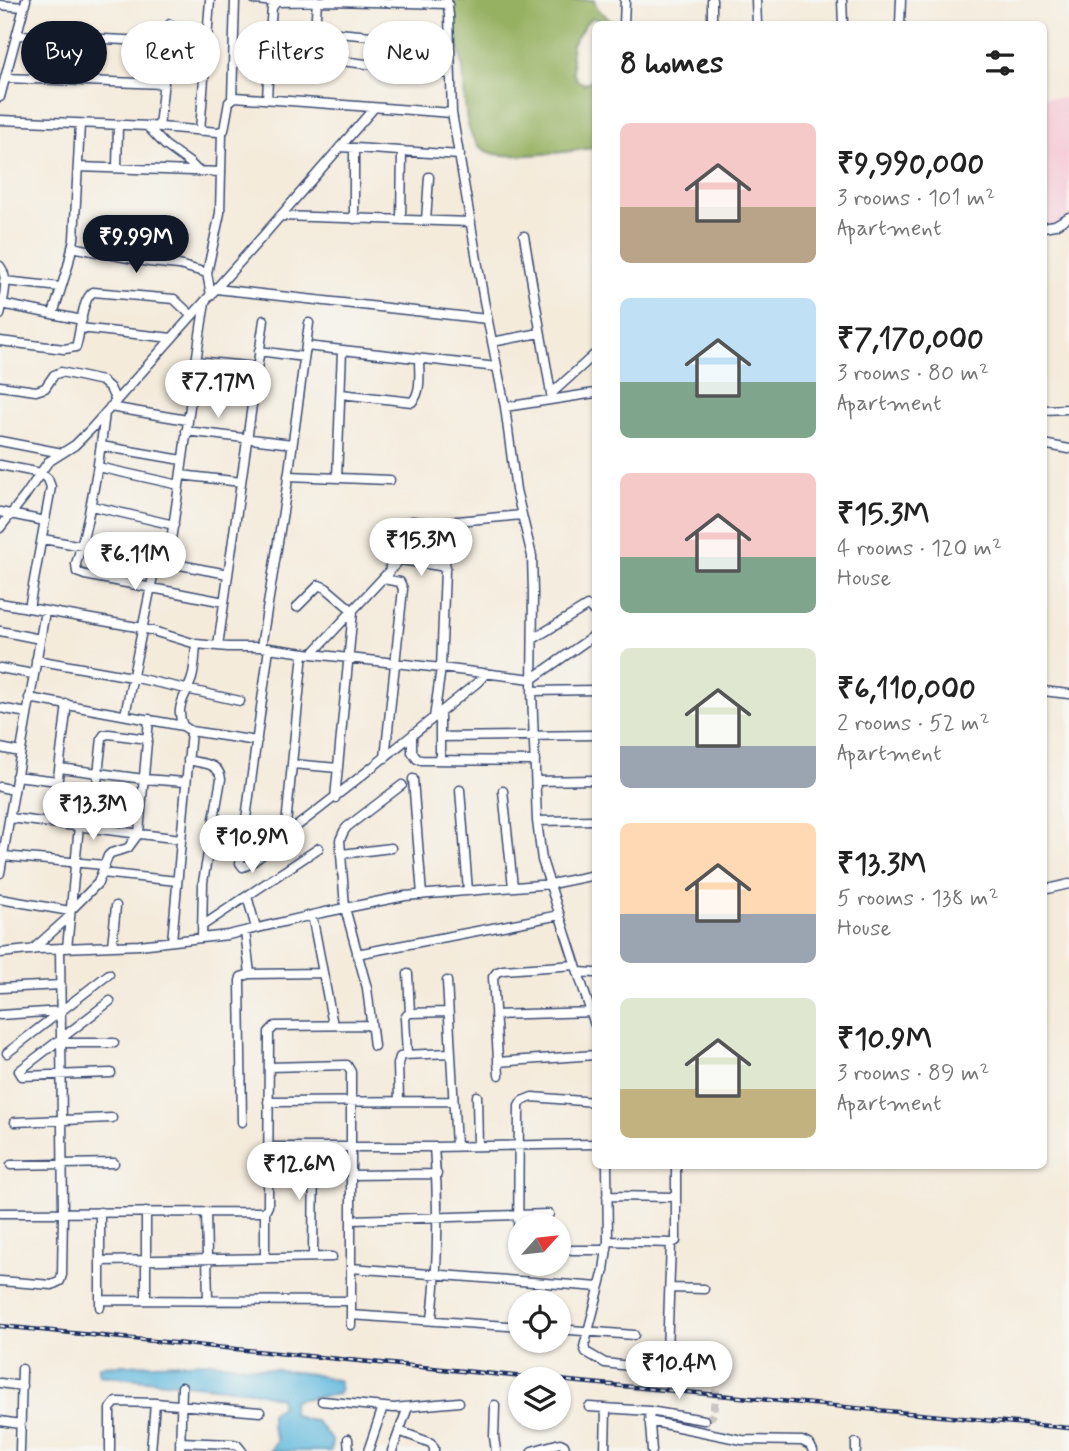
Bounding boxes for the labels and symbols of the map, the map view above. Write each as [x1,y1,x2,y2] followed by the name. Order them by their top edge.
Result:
[79,216,193,275] pin: ₹9.99M
[161,360,275,420] pin: ₹7.17M
[364,518,478,578] pin: ₹15.3M
[78,532,192,592] pin: ₹6.11M
[36,782,150,842] pin: ₹13.3M
[195,816,309,875] pin: ₹10.9M
[242,1142,356,1202] pin: ₹12.6M
[508,1213,570,1276] north arrow
[622,1342,736,1401] pin: ₹10.4M

